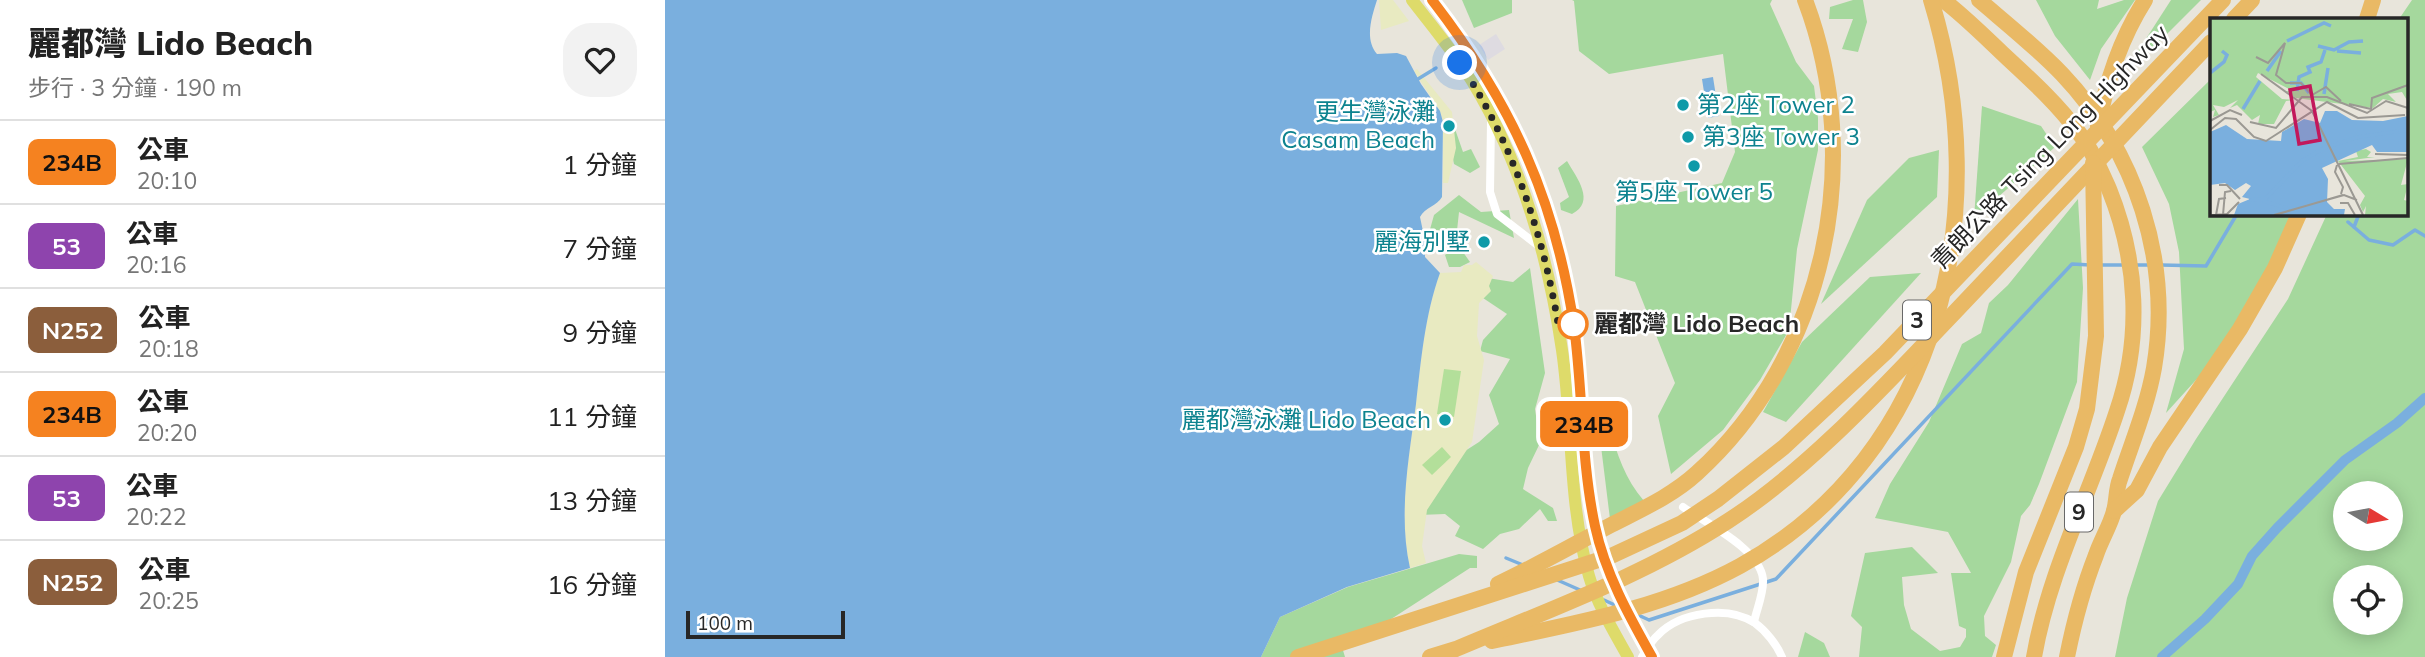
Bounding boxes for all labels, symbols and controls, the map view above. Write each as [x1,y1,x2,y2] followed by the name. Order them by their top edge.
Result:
[1924,17,2175,275] street label: 青朗公路 Tsing Long Highway
[2210,18,2407,215] inset map
[28,22,313,63] text: 麗都灣 Lido Beach
[563,23,637,97] button: heart
[1442,45,1477,80] your location
[28,73,242,102] text: 步行 · 3 分鐘 · 190 m
[1697,89,1855,119] place label: 第2座 Tower 2
[1281,96,1435,154] place label: 更生灣泳灘 Casam Beach
[1675,97,1691,113] marker: 第2座 Tower 2
[1441,118,1457,134] marker: 更生灣泳灘 Casam Beach
[1702,121,1860,151] place label: 第3座 Tower 3
[1680,129,1696,145] marker: 第3座 Tower 3
[137,133,189,166] text: 公車
[42,147,102,177] text: 234B
[563,148,637,181] text: 1 分鐘
[1686,158,1702,174] marker: 第5座 Tower 5
[137,166,197,195] text: 20:10
[1615,176,1773,206] place label: 第5座 Tower 5
[126,217,178,250] text: 公車
[1374,226,1470,256] place label: 麗海別墅
[52,231,81,261] text: 53
[563,232,637,265] text: 7 分鐘
[1476,234,1492,250] marker: 麗海別墅
[126,250,186,279] text: 20:16
[1903,300,1931,340] road number: 3
[138,301,190,334] text: 公車
[1594,308,1799,338] place label: 麗都灣 Lido Beach
[1558,309,1588,339] marker: 麗都灣 Lido Beach
[42,315,103,345] text: N252
[563,316,637,349] text: 9 分鐘
[138,334,199,363] text: 20:18
[137,385,189,418] text: 公車
[42,399,102,429] text: 234B
[547,400,637,433] text: 11 分鐘
[1535,401,1633,447] line badge: 234B
[1182,404,1431,434] place label: 麗都灣泳灘 Lido Beach
[1554,409,1614,439] text: 234B
[1437,412,1453,428] marker: 麗都灣泳灘 Lido Beach
[137,418,197,447] text: 20:20
[126,469,178,502] text: 公車
[2333,481,2403,551] north arrow
[2333,481,2403,635] map controls
[52,483,81,513] text: 53
[547,484,637,517] text: 13 分鐘
[2065,492,2093,532] road number: 9
[126,502,186,531] text: 20:22
[138,553,190,586] text: 公車
[2333,565,2403,635] button: locate
[42,567,103,597] text: N252
[547,568,637,601] text: 16 分鐘
[138,586,199,615] text: 20:25
[686,608,845,640] scale bar
[697,611,753,635] text: 100 m

